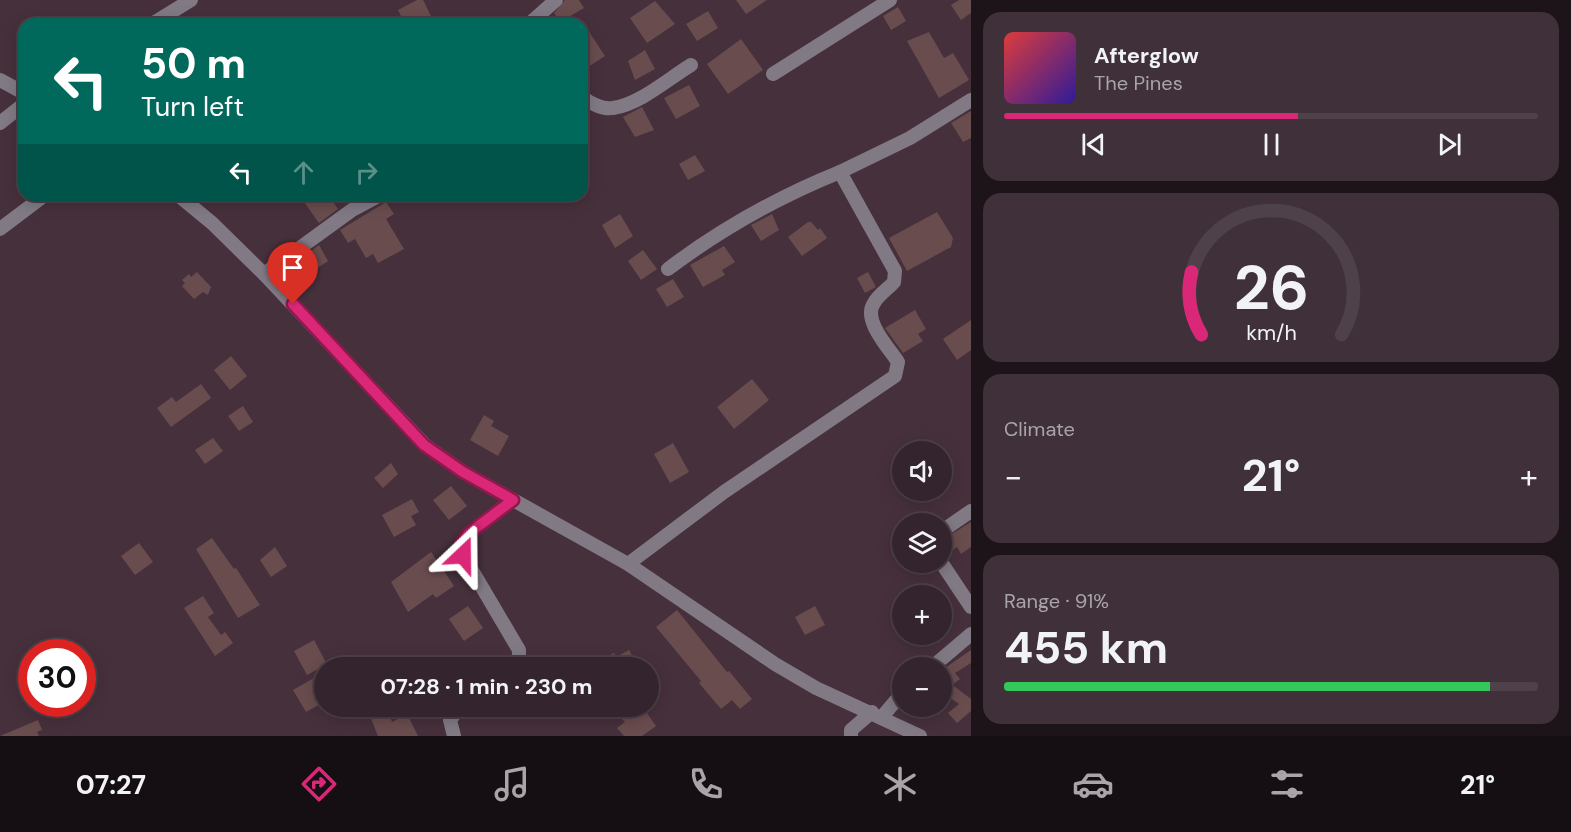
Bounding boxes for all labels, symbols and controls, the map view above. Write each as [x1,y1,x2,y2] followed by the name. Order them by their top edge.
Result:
[141,36,246,91] text: 50 m
[1094,41,1199,70] text: Afterglow
[42,42,120,120] icon: left
[1094,70,1183,96] text: The Pines
[141,89,244,124] text: Turn left
[1077,128,1110,161] icon: previous
[1255,128,1288,161] icon: pause
[1433,128,1466,161] icon: next
[224,156,257,189] icon: left
[287,156,320,189] icon: ahead
[350,156,383,189] icon: right
[267,242,318,304] pin
[1233,247,1309,328] text: 26
[276,251,309,284] icon: arrive
[1246,319,1296,347] text: km/h
[1004,416,1075,442] text: Climate
[892,441,952,717] map controls
[892,441,952,501] button: sound
[1242,446,1300,505] text: 21°
[1004,455,1022,498] text: −
[1520,455,1538,498] text: +
[892,513,952,573] button: layers
[431,523,495,587] position arrow
[892,585,952,645] button: +
[1004,588,1109,614] text: Range · 91%
[1004,618,1168,677] text: 455 km
[18,639,96,717] speed limit sign: 30
[892,657,952,717] button: −
[381,672,592,701] text: 07:28 · 1 min · 230 m
[298,763,340,805] icon: directions
[491,763,533,805] icon: music
[685,763,727,805] icon: phone
[879,763,921,805] icon: climate
[1072,763,1114,805] icon: car
[1266,763,1308,805] icon: filters
[76,767,146,802] text: 07:27
[1460,767,1495,802] text: 21°

